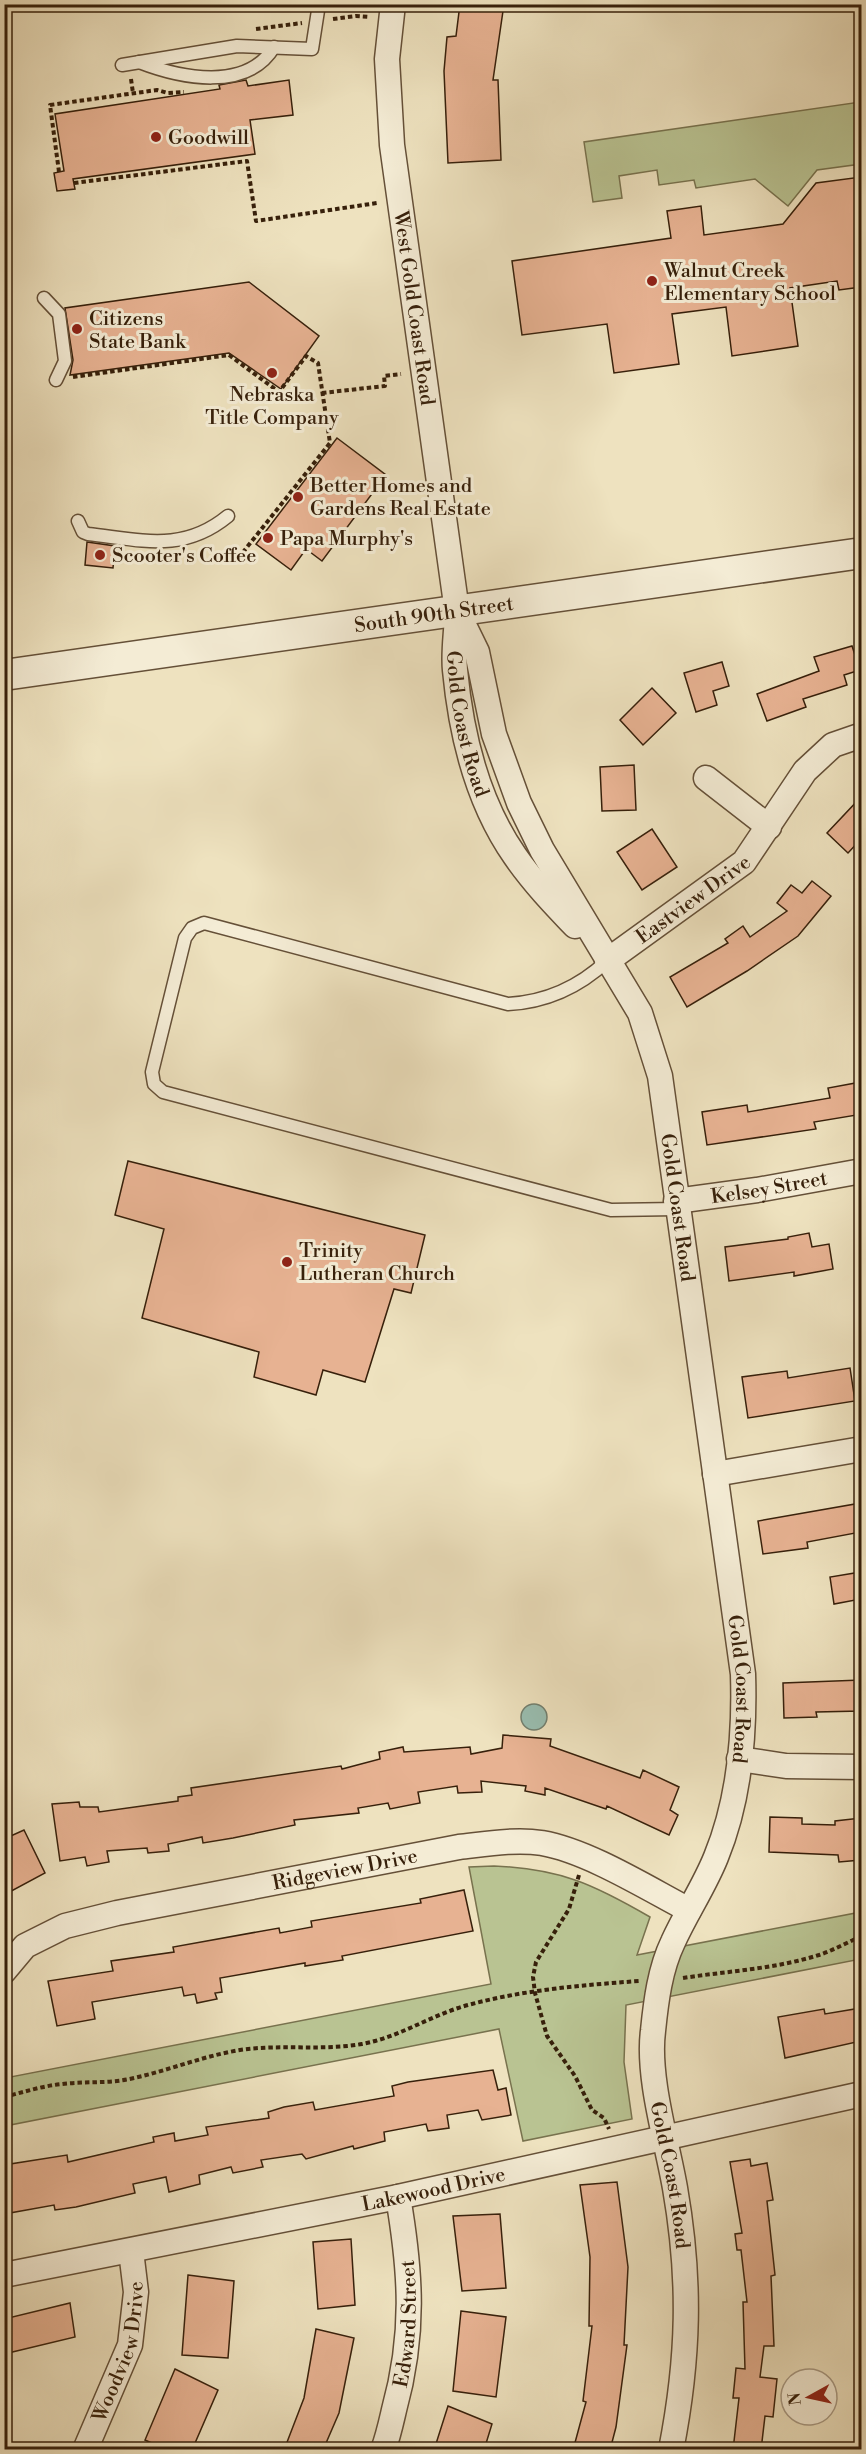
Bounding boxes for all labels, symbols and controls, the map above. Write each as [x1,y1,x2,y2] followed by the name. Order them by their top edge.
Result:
[168,126,249,151] place label: Goodwill
[149,130,163,144] marker: Goodwill
[387,208,439,408] street label: West Gold Coast Road
[663,259,836,307] place label: Walnut Creek Elementary School
[645,274,659,288] marker: Walnut Creek Elementary School
[89,307,187,355] place label: Citizens State Bank
[70,322,84,336] marker: Citizens State Bank
[265,366,279,380] marker: Nebraska Title Company
[205,383,339,431] place label: Nebraska Title Company
[309,474,491,522] place label: Better Homes and Gardens Real Estate
[291,490,305,504] marker: Better Homes and Gardens Real Estate
[280,527,413,552] place label: Papa Murphy's
[261,531,275,545] marker: Papa Murphy's
[112,544,256,569] place label: Scooter's Coffee
[93,548,107,562] marker: Scooter's Coffee
[353,592,515,639] street label: South 90th Street
[440,650,494,801] street label: Gold Coast Road
[632,850,756,950] street label: Eastview Drive
[654,1132,699,1284] street label: Gold Coast Road
[709,1167,829,1210] street label: Kelsey Street
[299,1239,455,1287] place label: Trinity Lutheran Church
[280,1255,294,1269] marker: Trinity Lutheran Church
[721,1613,754,1765] street label: Gold Coast Road
[270,1844,420,1897] street label: Ridgeview Drive
[644,2100,694,2251] street label: Gold Coast Road
[360,2163,508,2218] street label: Lakewood Drive
[389,2259,423,2390] street label: Edward Street
[87,2280,150,2427] street label: Woodview Drive
[779,2367,839,2427] north arrow
[784,2391,806,2407] text: N

